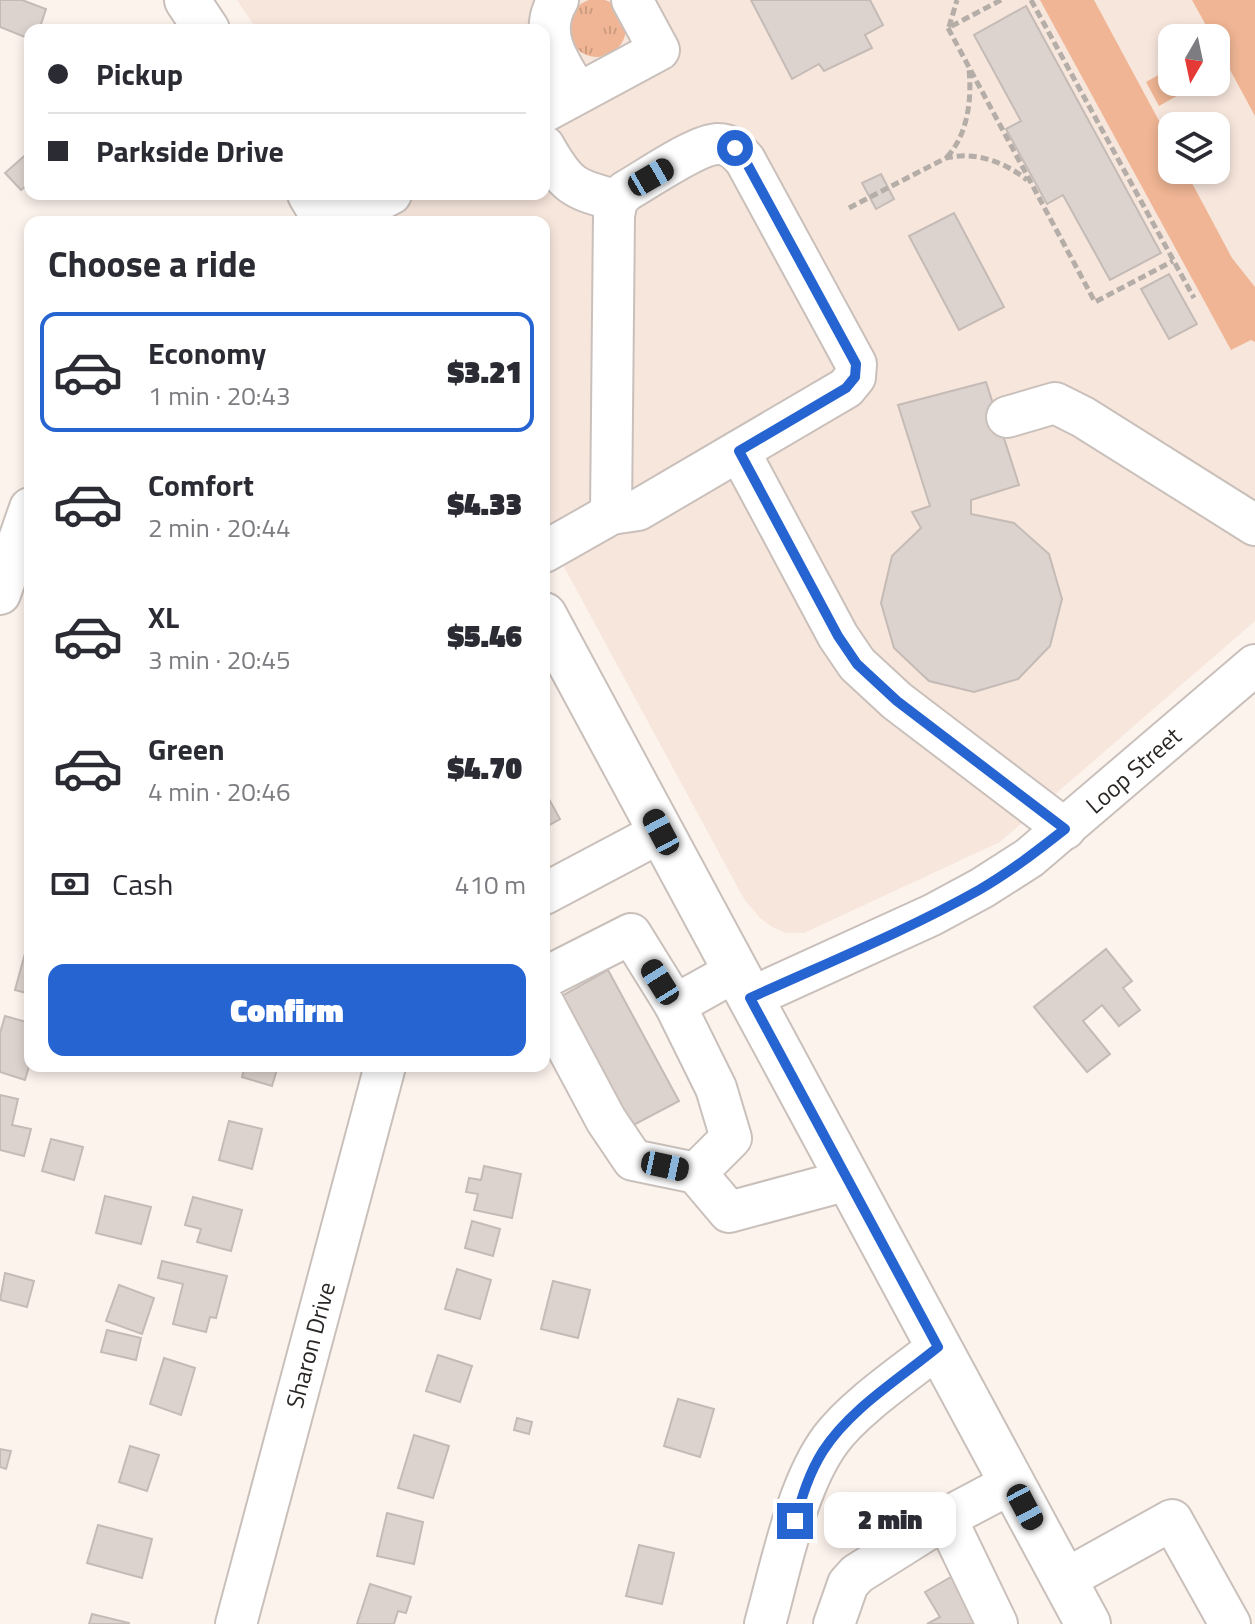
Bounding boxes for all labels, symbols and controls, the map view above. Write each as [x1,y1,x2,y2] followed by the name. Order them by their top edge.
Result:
[1158,24,1230,96] north arrow
[1158,24,1230,184] map controls
[96,51,183,97] text: Pickup
[1158,112,1230,184] button: layers
[96,128,284,174] text: Parkside Drive
[717,130,753,166] route start
[624,155,678,199] car
[48,236,256,291] text: Choose a ride
[148,330,266,376] text: Economy
[52,336,124,408] icon: car
[448,349,522,395] text: $3.21
[148,376,291,415] text: 1 min · 20:43
[148,462,254,508] text: Comfort
[52,468,124,540] icon: car
[448,481,522,527] text: $4.33
[148,508,291,547] text: 2 min · 20:44
[148,594,179,640] text: XL
[52,600,124,672] icon: car
[448,613,522,659] text: $5.46
[148,640,291,679] text: 3 min · 20:45
[1077,718,1189,822] street label: Loop Street
[148,726,225,772] text: Green
[52,732,124,804] icon: car
[448,745,522,791] text: $4.70
[148,772,291,811] text: 4 min · 20:46
[639,805,683,859] car
[112,861,173,907] text: Cash
[48,862,92,906] icon: cash
[455,865,526,904] text: 410 m
[637,955,683,1009] car
[48,964,526,1056] button: Confirm
[639,1149,691,1183] car
[276,1278,344,1412] street label: Sharon Drive
[1003,1480,1047,1534] car
[823,1493,955,1549] callout: 2 min
[858,1500,922,1539] text: 2 min
[777,1503,813,1539] route end

